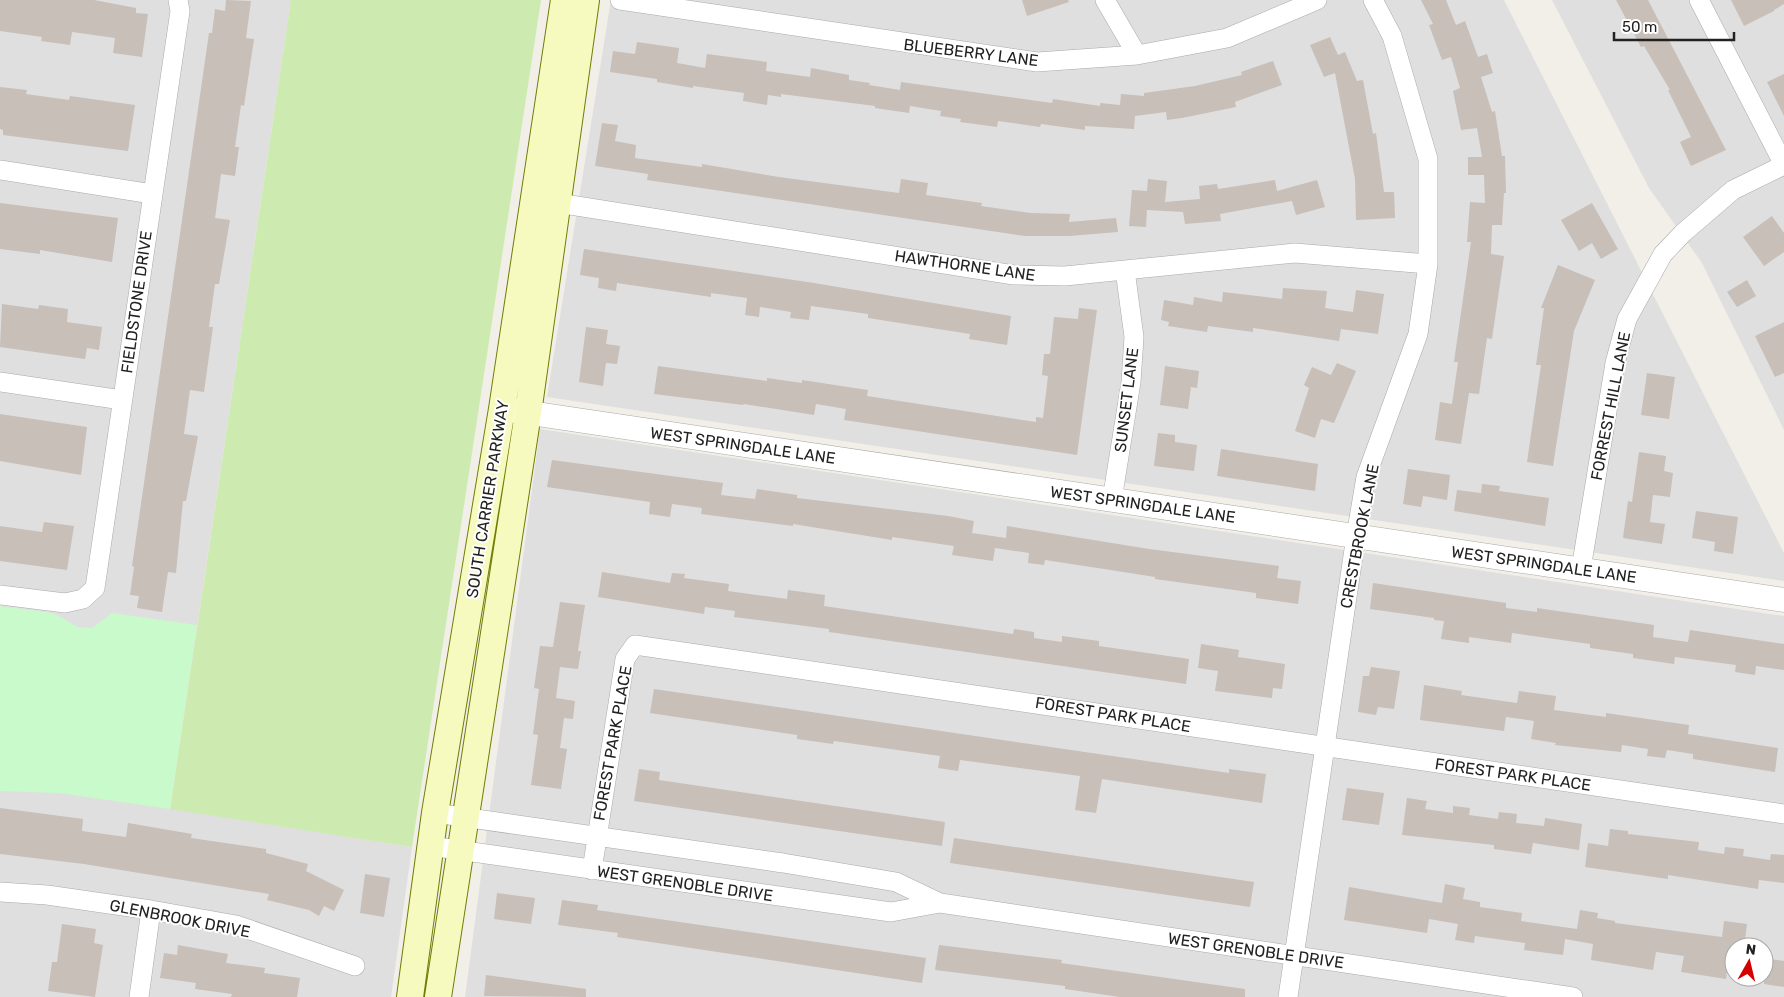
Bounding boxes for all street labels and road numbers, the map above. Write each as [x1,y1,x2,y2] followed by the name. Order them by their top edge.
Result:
[902,35,1039,70] street label: BLUEBERRY LANE
[117,229,156,375] street label: FIELDSTONE DRIVE
[893,246,1036,285] street label: HAWTHORNE LANE
[1587,330,1634,482] street label: FORREST HILL LANE
[1111,347,1142,453] street label: SUNSET LANE
[462,399,513,599] street label: SOUTH CARRIER PARKWAY
[649,423,837,468] street label: WEST SPRINGDALE LANE
[1336,462,1383,610] street label: CRESTBROOK LANE
[1049,482,1237,527] street label: WEST SPRINGDALE LANE
[1450,542,1638,587] street label: WEST SPRINGDALE LANE
[589,664,635,822] street label: FOREST PARK PLACE
[1034,693,1192,736] street label: FOREST PARK PLACE
[1434,754,1592,795] street label: FOREST PARK PLACE
[596,862,774,905] street label: WEST GRENOBLE DRIVE
[108,896,252,941] street label: GLENBROOK DRIVE
[1167,929,1345,972] street label: WEST GRENOBLE DRIVE

